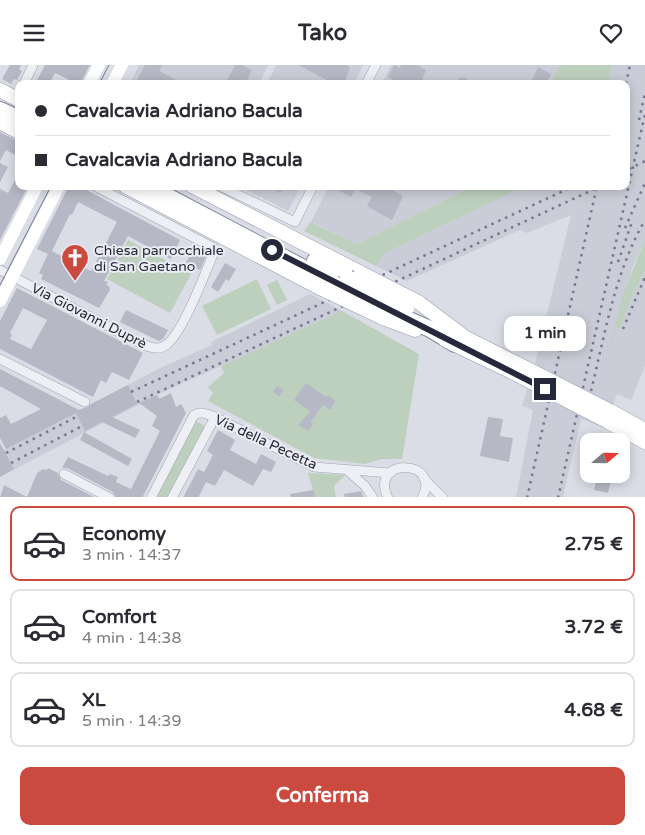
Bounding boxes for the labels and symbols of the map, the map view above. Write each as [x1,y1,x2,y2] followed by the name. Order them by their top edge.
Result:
[261,239,283,261] route start
[94,242,224,275] place label: Chiesa parrocchiale di San Gaetano
[60,243,90,282] church icon: Chiesa parrocchiale di San Gaetano
[28,280,150,352] street label: Via Giovanni Duprè
[504,317,586,351] callout: 1 min
[534,378,556,400] route end
[212,411,320,473] street label: Via della Pecetta
[580,433,630,483] north arrow

